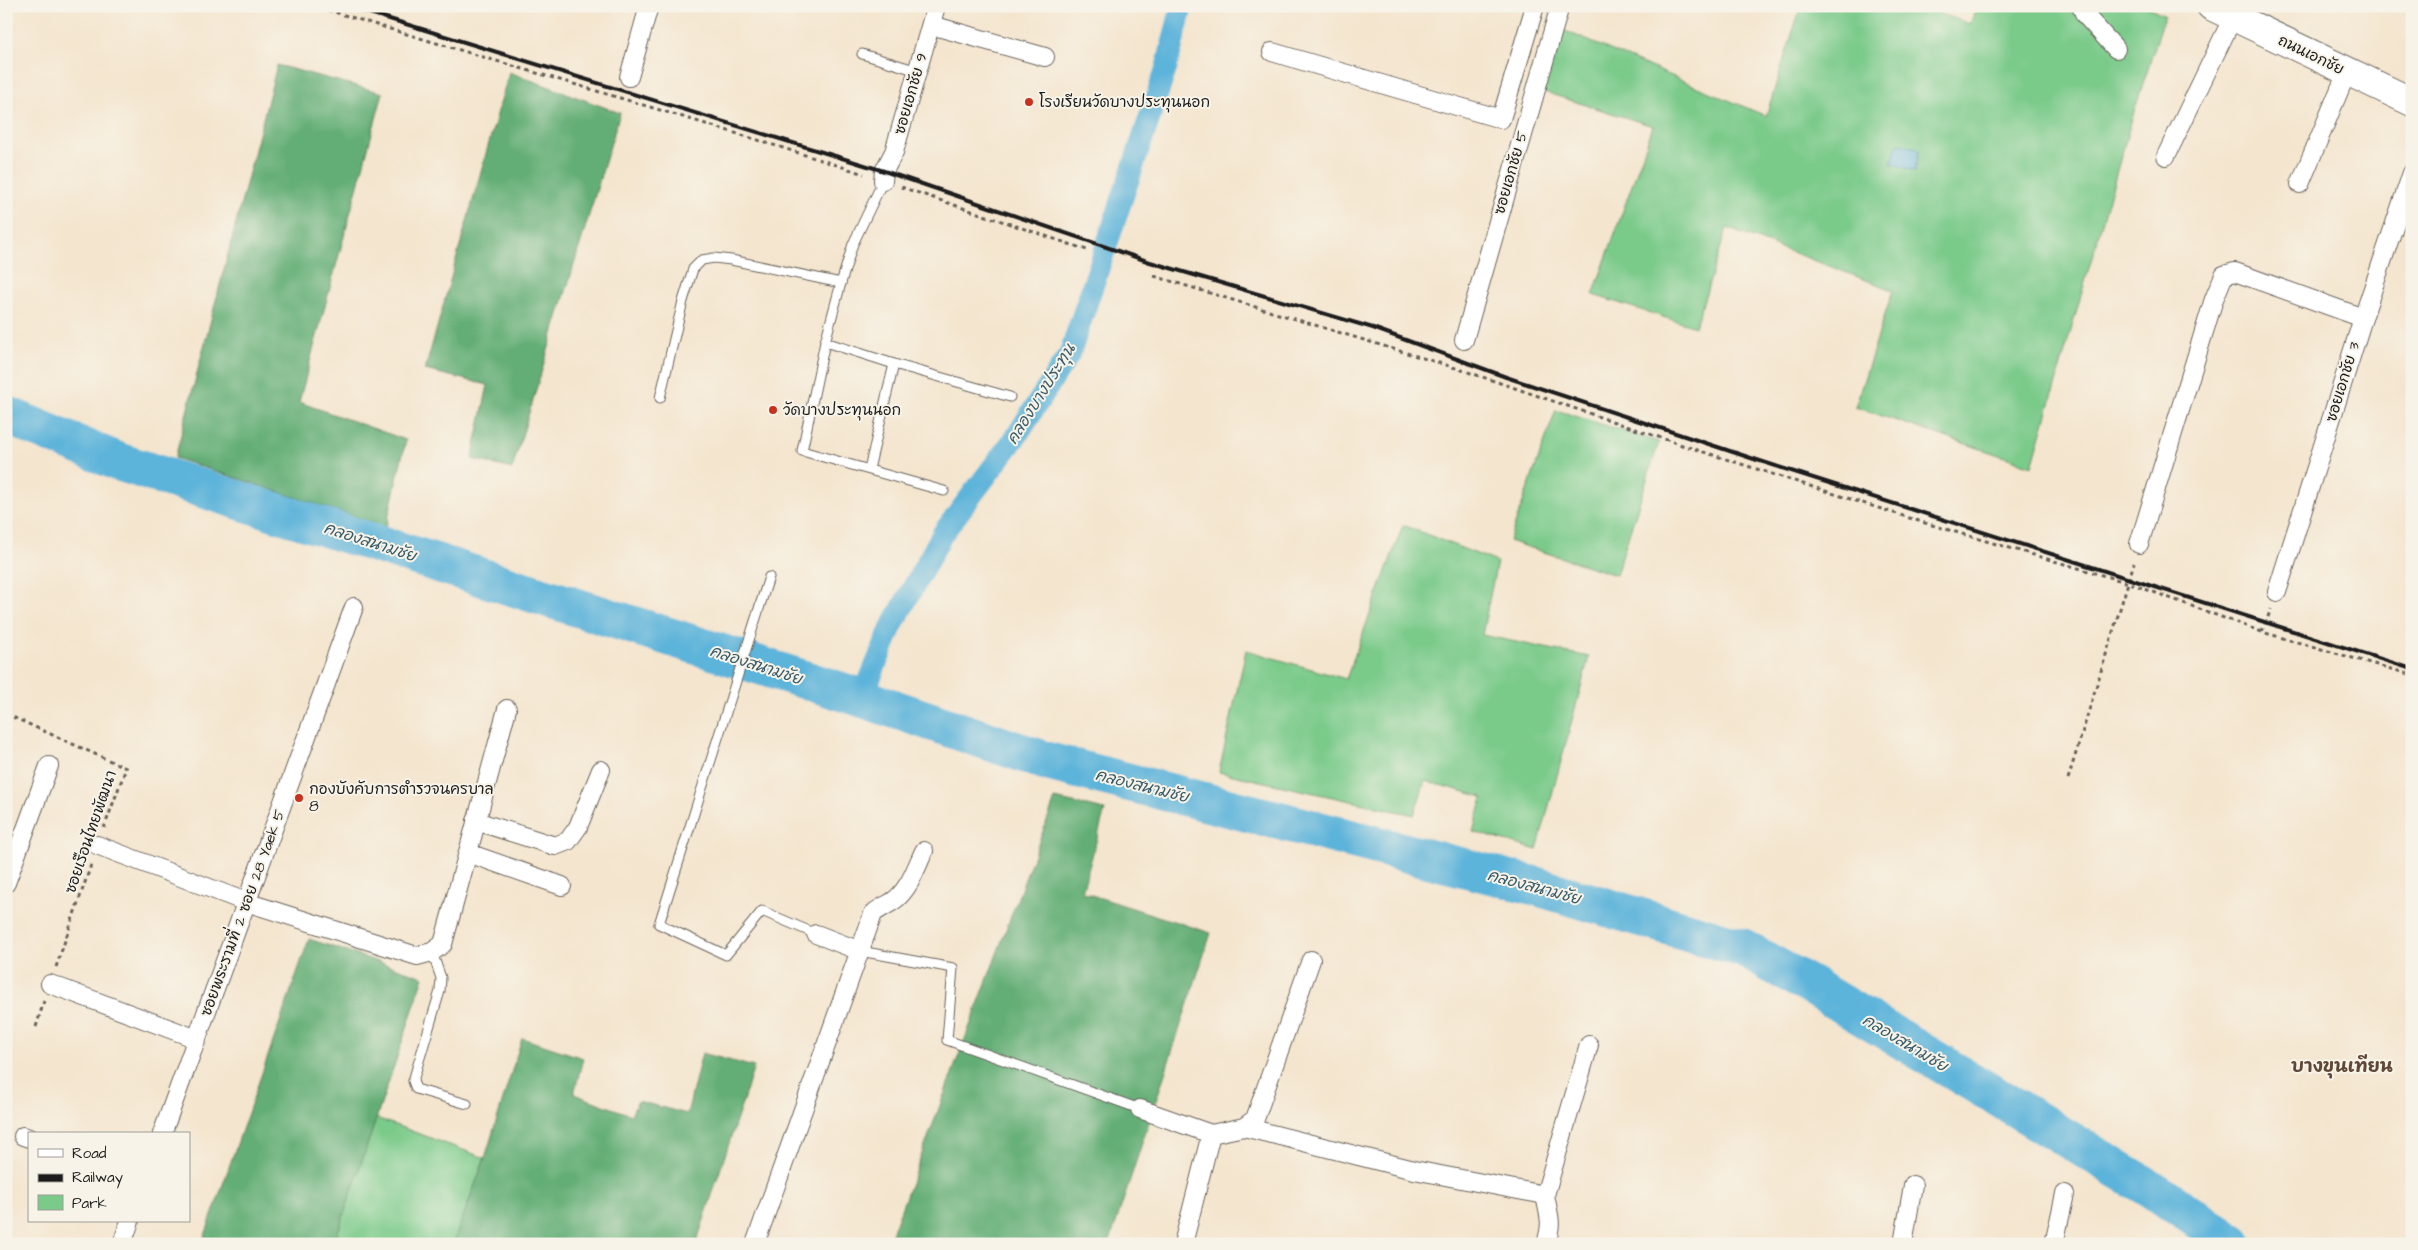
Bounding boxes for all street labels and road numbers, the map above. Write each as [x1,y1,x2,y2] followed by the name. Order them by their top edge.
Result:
[2274,30,2348,80] street label: ถนนเอกชัย
[889,51,933,137] street label: ซอยเอกชัย 9
[1489,128,1533,217] street label: ซอยเอกชัย 5
[2321,339,2365,425] street label: ซอยเอกชัย 3
[60,768,122,896] street label: ซอยเรือนไทยพัฒนา
[192,805,290,1019] street label: ซอยพระรามที่ 2 ซอย 28 Yaek 5

